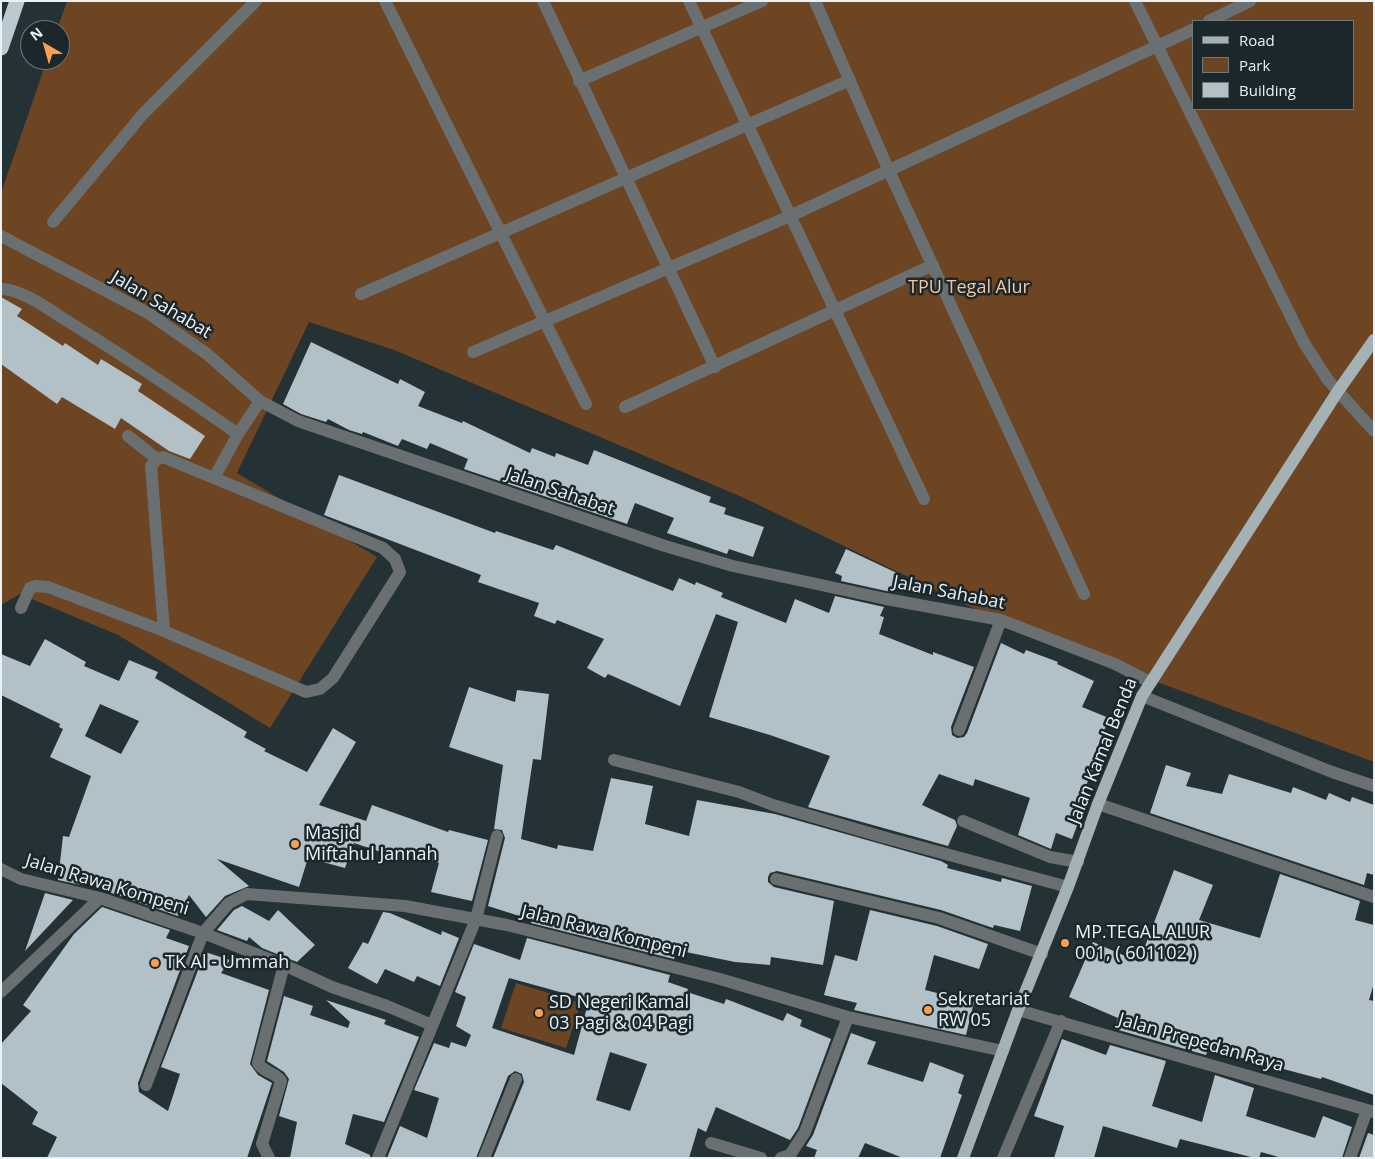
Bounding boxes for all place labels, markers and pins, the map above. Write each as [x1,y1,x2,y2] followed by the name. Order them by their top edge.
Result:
[305,823,437,866] place label: Masjid Miftahul Jannah
[289,838,301,850] marker: Masjid Miftahul Jannah
[1075,922,1210,964] place label: MP.TEGAL ALUR 001, ( 601102 )
[1059,937,1071,949] marker: MP.TEGAL ALUR 001, ( 601102 )
[165,952,289,974] place label: TK Al - Ummah
[149,957,161,969] marker: TK Al - Ummah
[938,989,1030,1032] place label: Sekretariat RW 05
[549,992,692,1034] place label: SD Negeri Kamal 03 Pagi & 04 Pagi
[922,1004,934,1016] marker: Sekretariat RW 05
[533,1007,545,1019] marker: SD Negeri Kamal 03 Pagi & 04 Pagi

